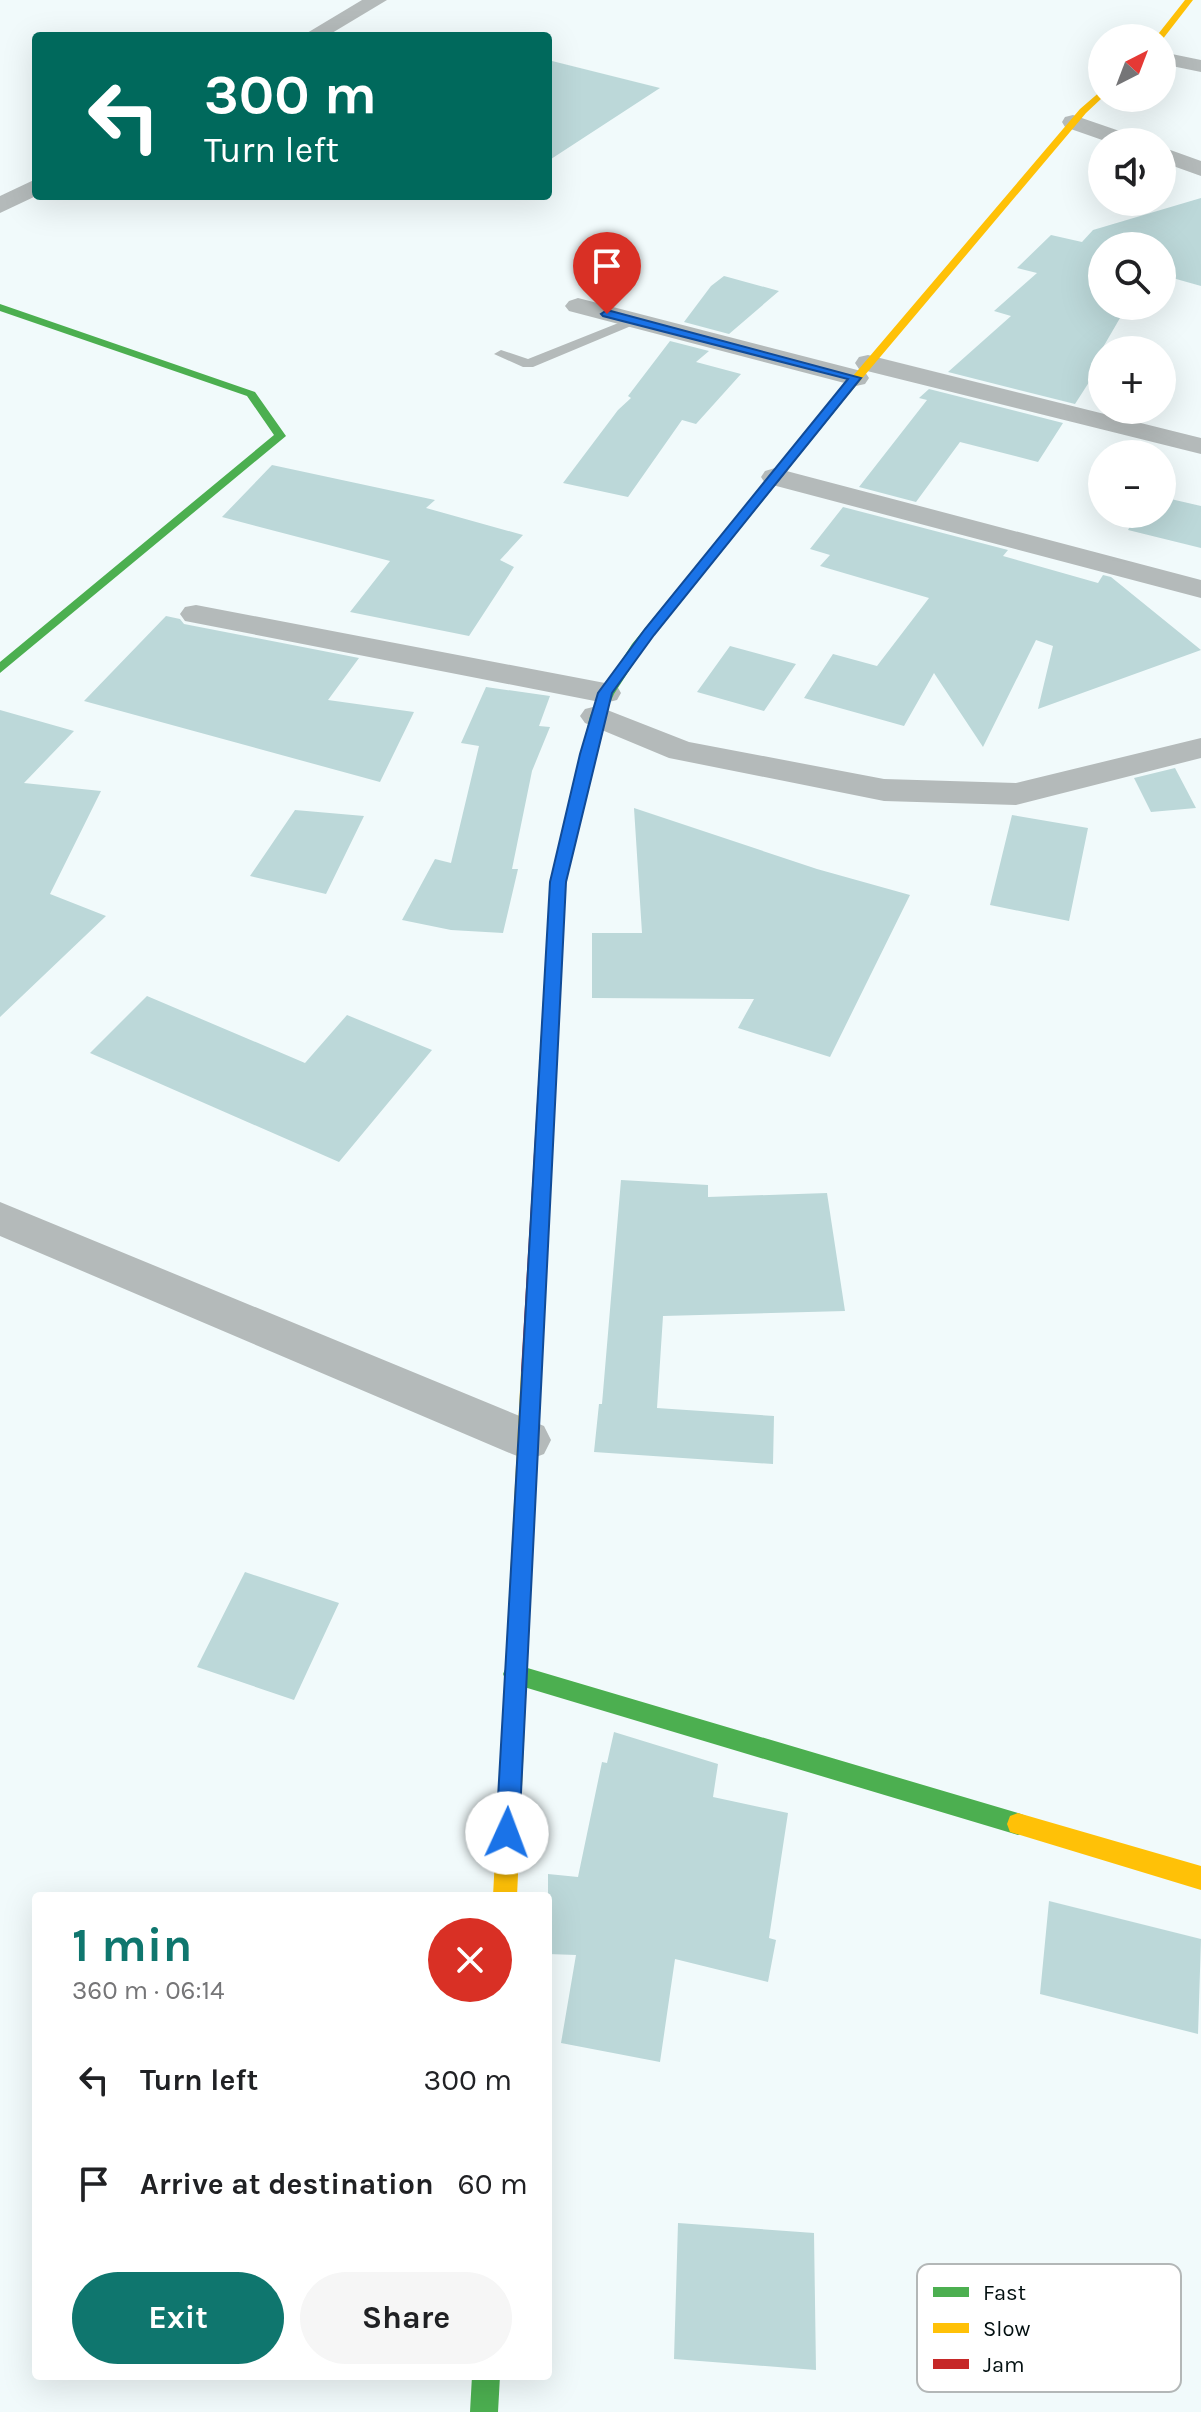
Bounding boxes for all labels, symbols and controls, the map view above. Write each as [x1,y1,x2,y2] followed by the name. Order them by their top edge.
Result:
[1088,24,1176,112] north arrow
[1088,24,1176,528] map controls
[204,62,377,127] text: 300 m
[72,64,176,168] icon: left
[1088,128,1176,216] button: sound
[204,129,339,171] text: Turn left
[573,232,641,314] pin
[1088,232,1176,320] button: search
[585,244,629,288] icon: arrive
[1088,336,1176,424] button: +
[1088,440,1176,528] button: −
[465,1791,549,1875] position arrow
[72,1917,192,1973] text: 1 min
[428,1918,512,2002] button: close
[72,1975,225,2006] text: 360 m · 06:14
[72,2058,116,2102] icon: left
[140,2062,258,2098] text: Turn left
[423,2062,512,2098] text: 300 m
[72,2162,116,2206] icon: arrive
[140,2166,434,2202] text: Arrive at destination
[458,2166,528,2202] text: 60 m
[917,2264,1181,2392] legend
[72,2272,284,2364] button: Exit
[300,2272,512,2364] button: Share
[983,2280,1026,2306] text: Fast
[983,2316,1030,2342] text: Slow
[983,2352,1025,2378] text: Jam

